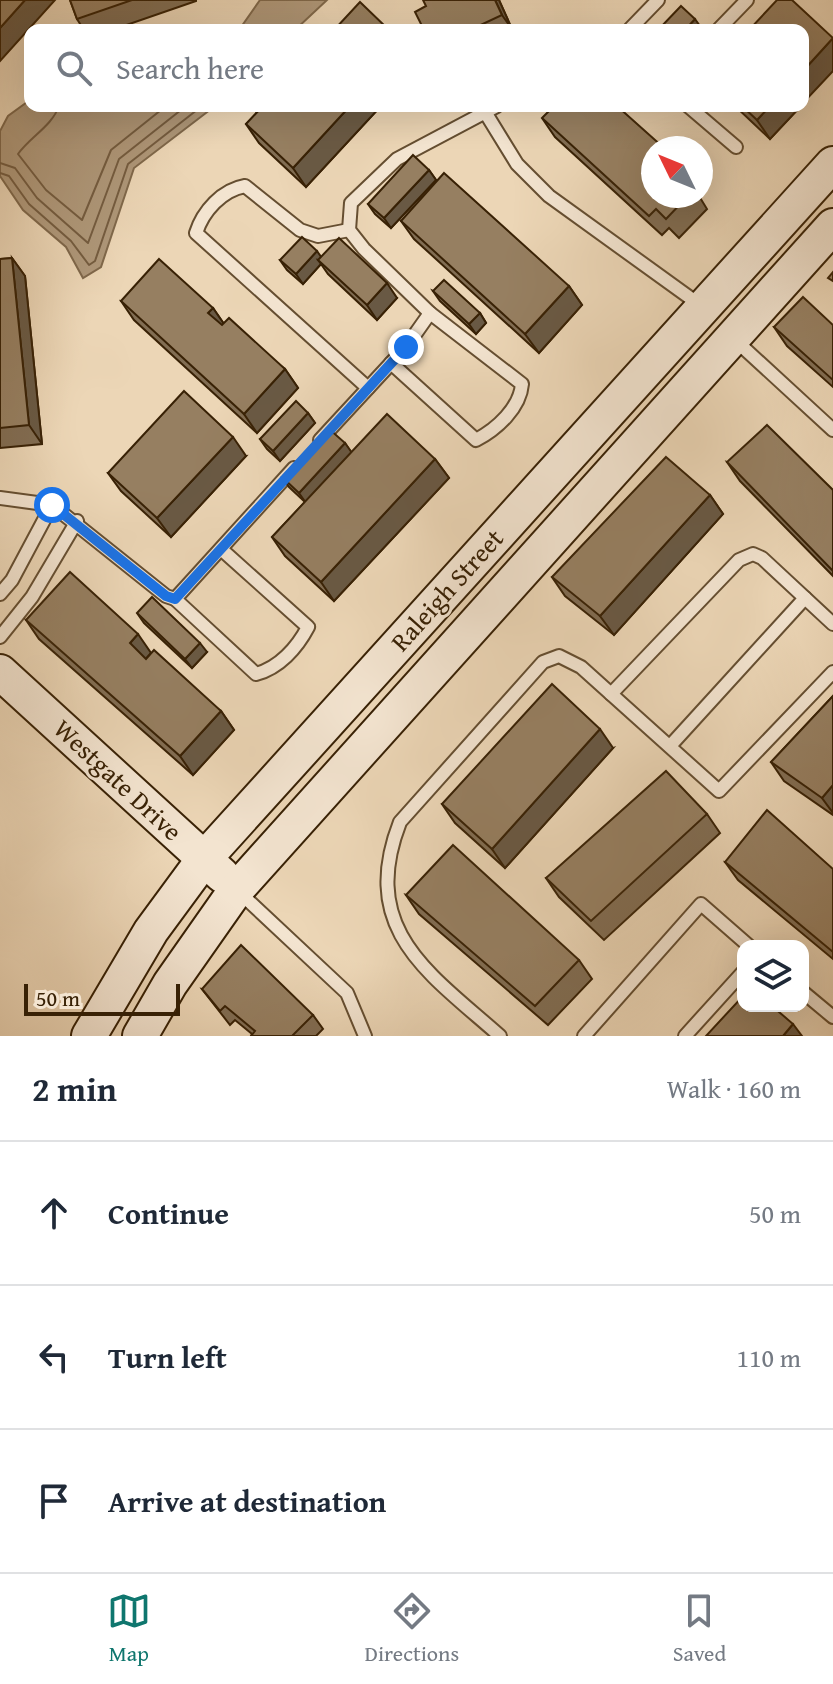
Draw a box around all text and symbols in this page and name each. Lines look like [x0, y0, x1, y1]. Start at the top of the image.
search box [24, 24, 809, 112]
icon: search [52, 46, 96, 90]
text: Search here [116, 46, 264, 90]
north arrow [641, 136, 713, 208]
route end [388, 329, 424, 365]
route start [34, 487, 70, 523]
street label: Raleigh Street [381, 520, 512, 660]
street label: Westgate Drive [45, 710, 191, 850]
map controls [737, 940, 809, 1012]
button: layers [737, 940, 809, 1012]
scale bar [24, 980, 180, 1016]
text: 50 m [36, 982, 80, 1014]
text: 2 min [32, 1064, 117, 1113]
text: Walk · 160 m [667, 1069, 801, 1108]
icon: ahead [32, 1191, 76, 1235]
text: Continue [108, 1191, 229, 1235]
text: 50 m [749, 1194, 801, 1233]
icon: left [32, 1335, 76, 1379]
text: Turn left [108, 1335, 227, 1379]
text: 110 m [736, 1338, 801, 1377]
icon: arrive [32, 1479, 76, 1523]
text: Arrive at destination [108, 1479, 386, 1523]
tab: Map [107, 1589, 151, 1669]
tab: Directions [365, 1589, 459, 1669]
tab: Saved [673, 1589, 726, 1669]

